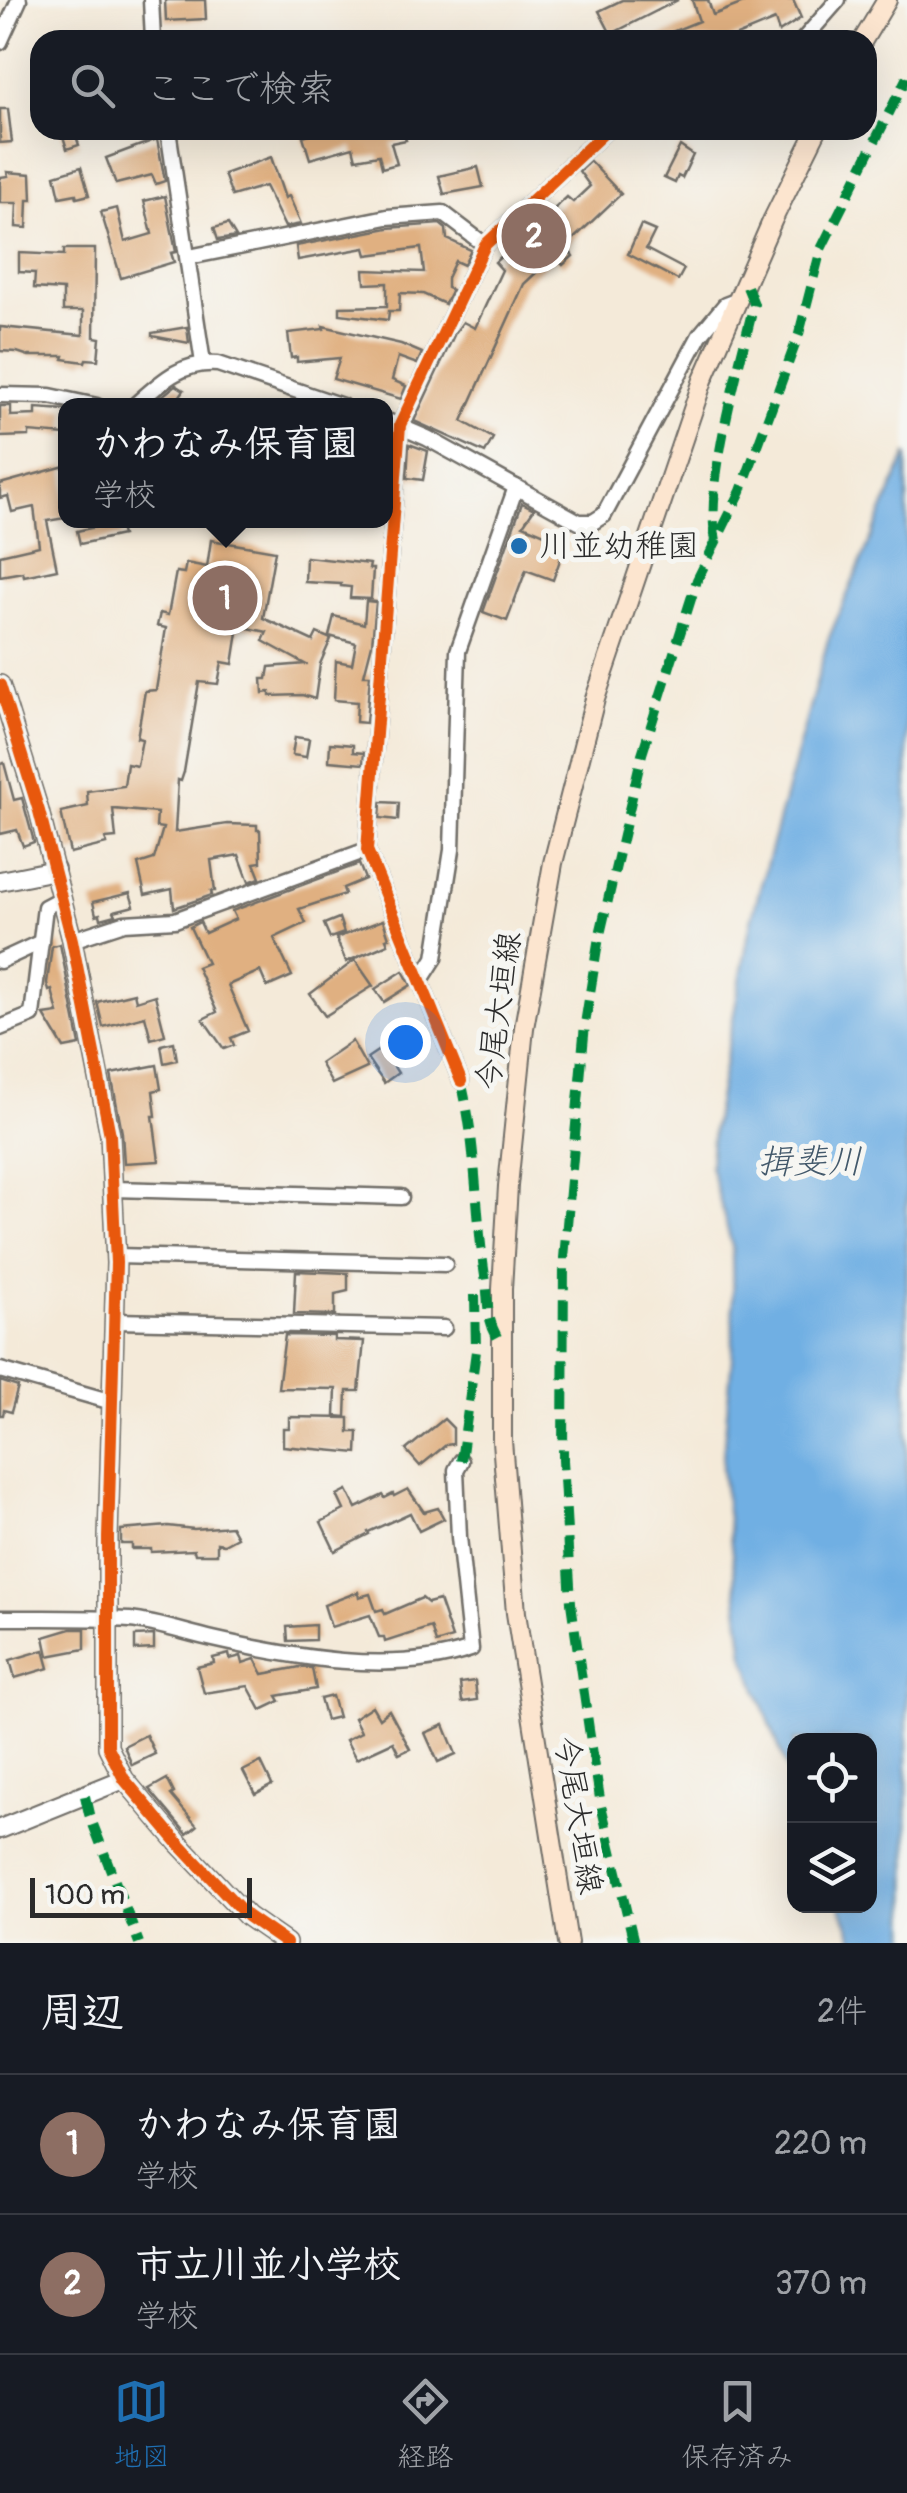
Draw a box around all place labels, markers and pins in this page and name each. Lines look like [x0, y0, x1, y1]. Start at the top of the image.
pin: 2 [502, 198, 566, 274]
place label: 川並幼稚園 [539, 526, 699, 566]
marker: 川並幼稚園 [508, 535, 530, 557]
pin: 1 [192, 560, 258, 636]

